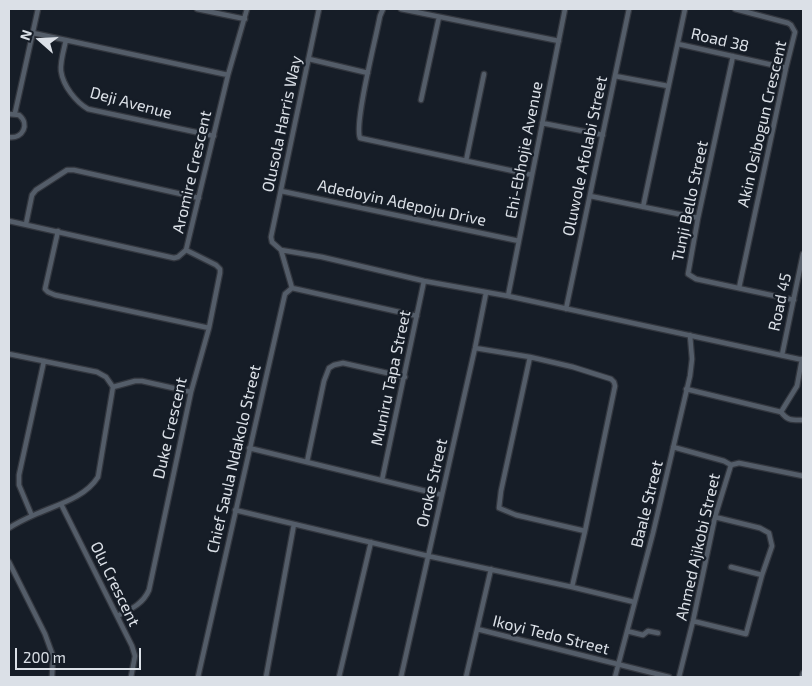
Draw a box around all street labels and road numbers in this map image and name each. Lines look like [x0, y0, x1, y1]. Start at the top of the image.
street label: Road 38 [689, 24, 751, 56]
street label: Akin Osibogun Crescent [733, 39, 791, 209]
street label: Olusola Harris Way [258, 54, 306, 194]
street label: Oluwole Afolabi Street [559, 74, 611, 238]
street label: Ehi-Ebhojie Avenue [501, 80, 547, 220]
street label: Deji Avenue [88, 83, 174, 123]
street label: Aromire Crescent [169, 109, 215, 235]
street label: Tunji Bello Street [668, 139, 712, 263]
street label: Adedoyin Adepoju Drive [316, 176, 488, 230]
street label: Road 45 [764, 271, 796, 333]
street label: Muniru Tapa Street [367, 308, 415, 448]
street label: Chief Saula Ndakolo Street [203, 363, 265, 555]
street label: Duke Crescent [149, 375, 191, 481]
street label: Oroke Street [412, 437, 452, 529]
street label: Baale Street [627, 459, 667, 549]
street label: Ahmed Ajikobi Street [672, 471, 724, 623]
street label: Olu Crescent [86, 539, 144, 629]
street label: Ikoyi Tedo Street [491, 611, 611, 659]

